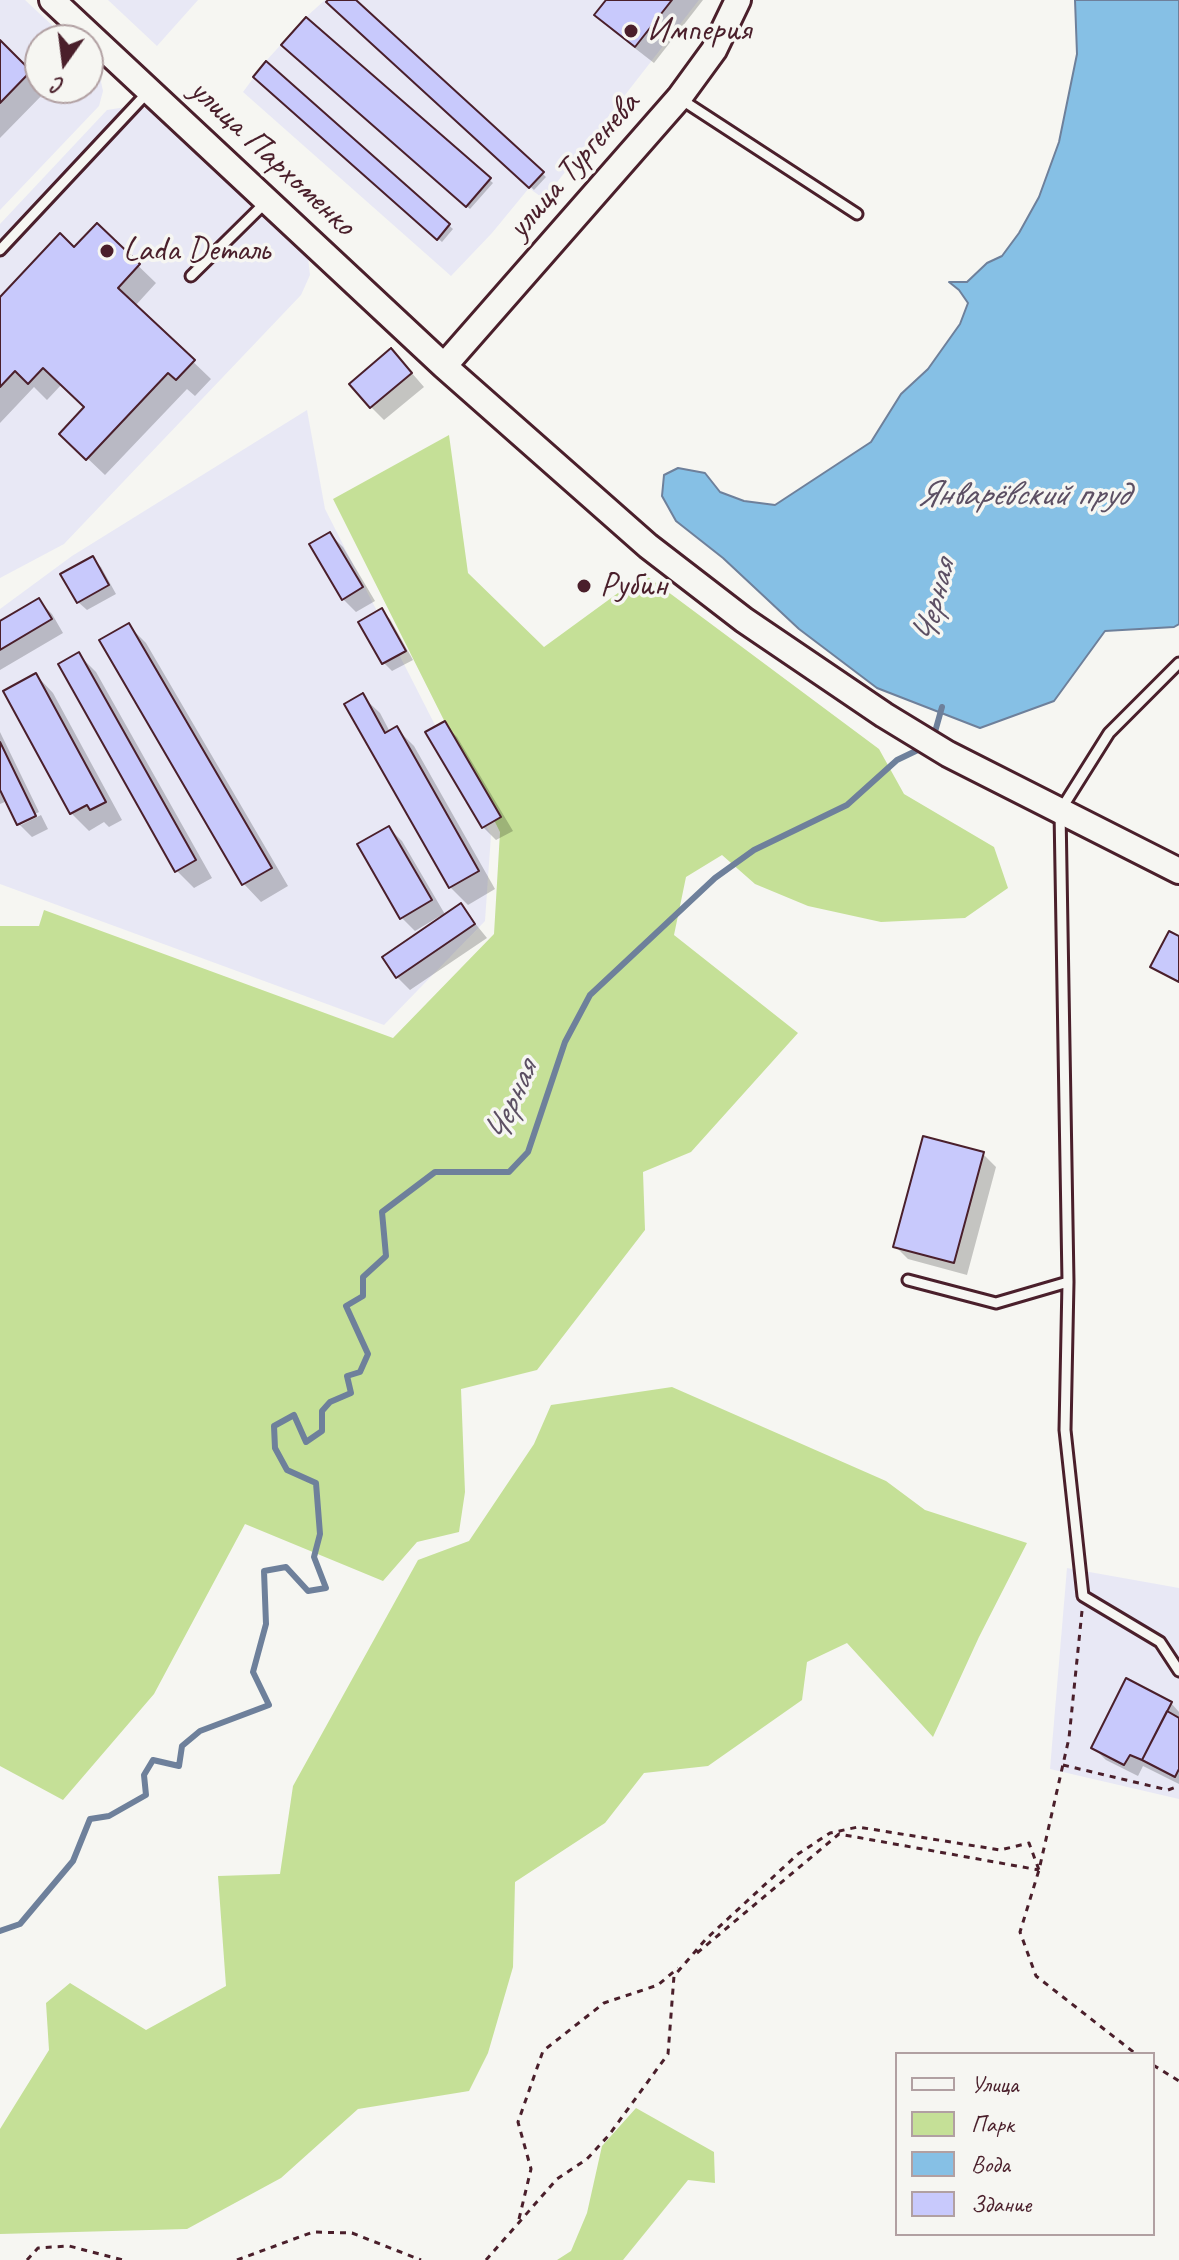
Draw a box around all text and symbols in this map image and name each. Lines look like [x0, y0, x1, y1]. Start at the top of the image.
place label: Империя [647, 11, 751, 51]
marker: Империя [622, 22, 640, 40]
north arrow [24, 24, 104, 104]
text: С [50, 70, 67, 100]
street label: улица Пархоменко [180, 71, 364, 245]
street label: улица Тургенева [499, 84, 649, 248]
place label: Lada Dеталь [123, 231, 270, 271]
marker: Lada Dеталь [98, 242, 116, 260]
water label: Январёвский пруд [916, 474, 1128, 518]
water label: Черная [904, 556, 966, 650]
place label: Рубин [600, 566, 667, 606]
marker: Рубин [575, 577, 593, 595]
water label: Черная [475, 1055, 549, 1151]
legend [895, 2052, 1155, 2236]
text: Улица [971, 2069, 1019, 2099]
text: Парк [971, 2109, 1014, 2139]
text: Вода [971, 2149, 1010, 2179]
text: Здание [971, 2189, 1031, 2219]

